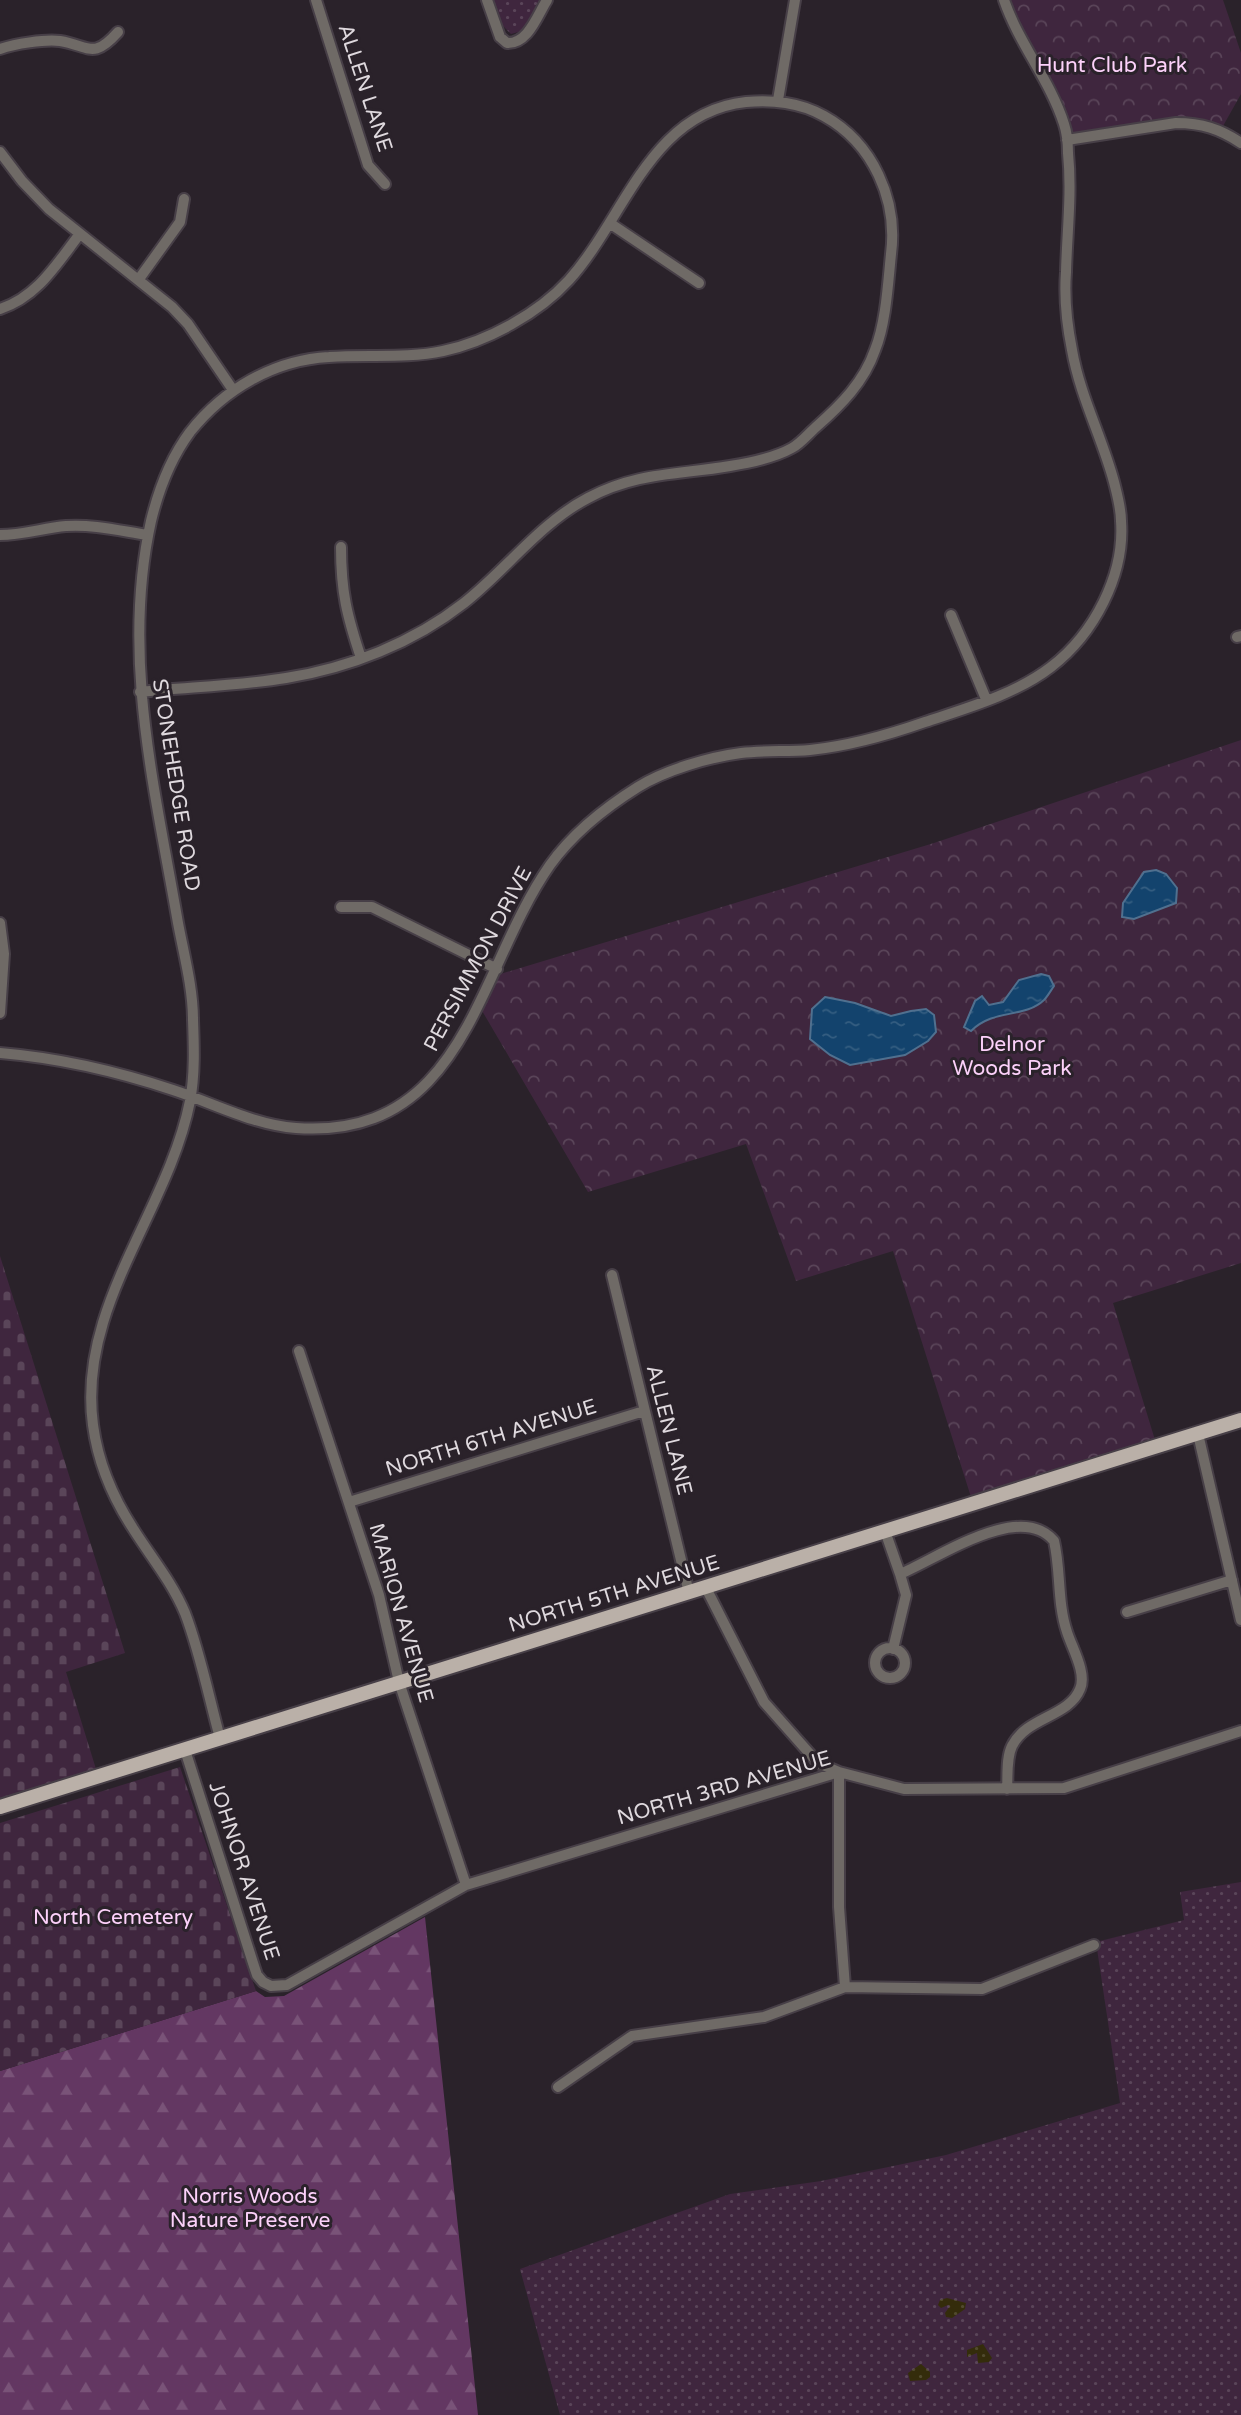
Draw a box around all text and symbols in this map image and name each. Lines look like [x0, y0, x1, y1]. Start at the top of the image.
street label: ALLEN LANE [333, 21, 397, 155]
park label: Hunt Club Park [1037, 53, 1187, 78]
street label: STONEHEDGE ROAD [147, 677, 205, 893]
street label: PERSIMMON DRIVE [419, 862, 537, 1056]
park label: Delnor Woods Park [952, 1032, 1072, 1081]
street label: ALLEN LANE [641, 1362, 697, 1498]
street label: NORTH 6TH AVENUE [383, 1394, 599, 1482]
street label: MARION AVENUE [363, 1521, 439, 1705]
street label: NORTH 5TH AVENUE [506, 1550, 722, 1638]
street label: NORTH 3RD AVENUE [614, 1745, 834, 1831]
street label: JOHNOR AVENUE [203, 1779, 285, 1963]
park label: North Cemetery [33, 1905, 193, 1930]
park label: Norris Woods Nature Preserve [170, 2184, 330, 2233]

